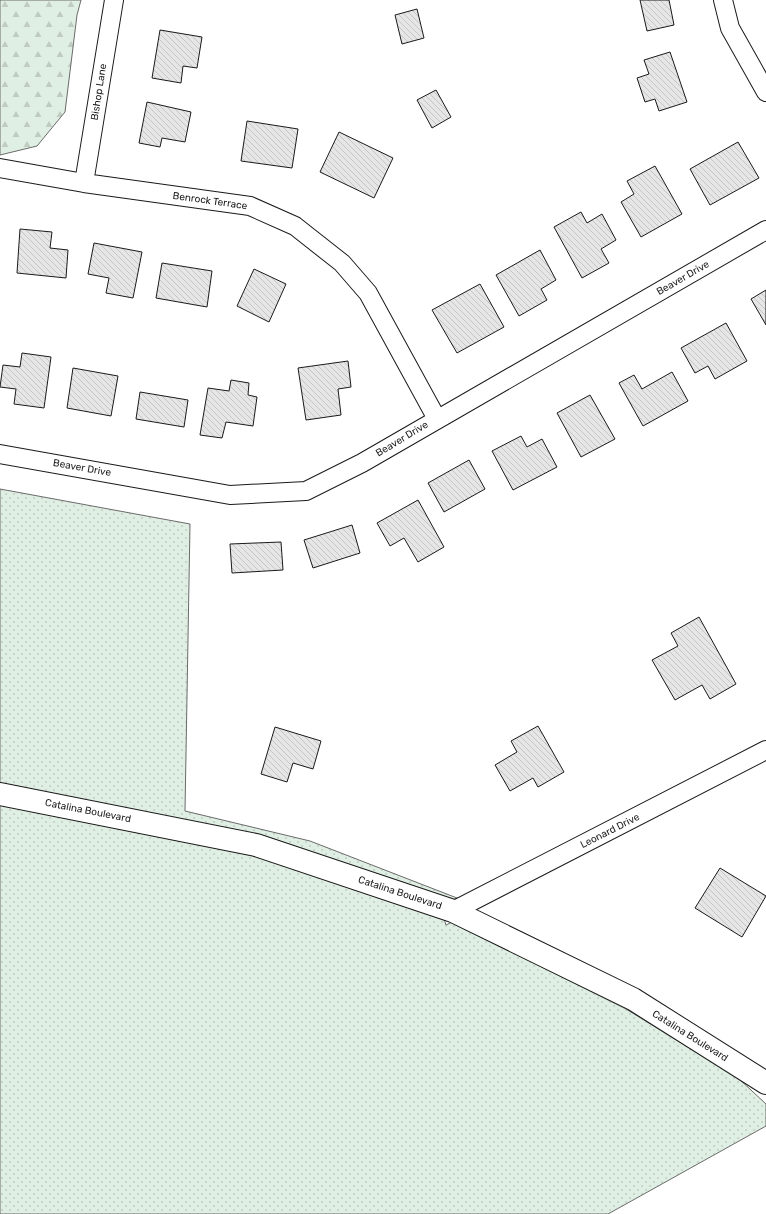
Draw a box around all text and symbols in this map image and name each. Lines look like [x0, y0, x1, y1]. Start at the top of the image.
street label: Bishop Lane [89, 62, 109, 121]
street label: Benrock Terrace [172, 190, 248, 212]
street label: Beaver Drive [655, 258, 712, 298]
street label: Beaver Drive [374, 419, 431, 459]
street label: Beaver Drive [52, 457, 112, 479]
street label: Catalina Boulevard [44, 797, 132, 825]
street label: Leonard Drive [578, 811, 642, 851]
street label: Catalina Boulevard [357, 874, 443, 912]
street label: Catalina Boulevard [650, 1008, 730, 1064]

